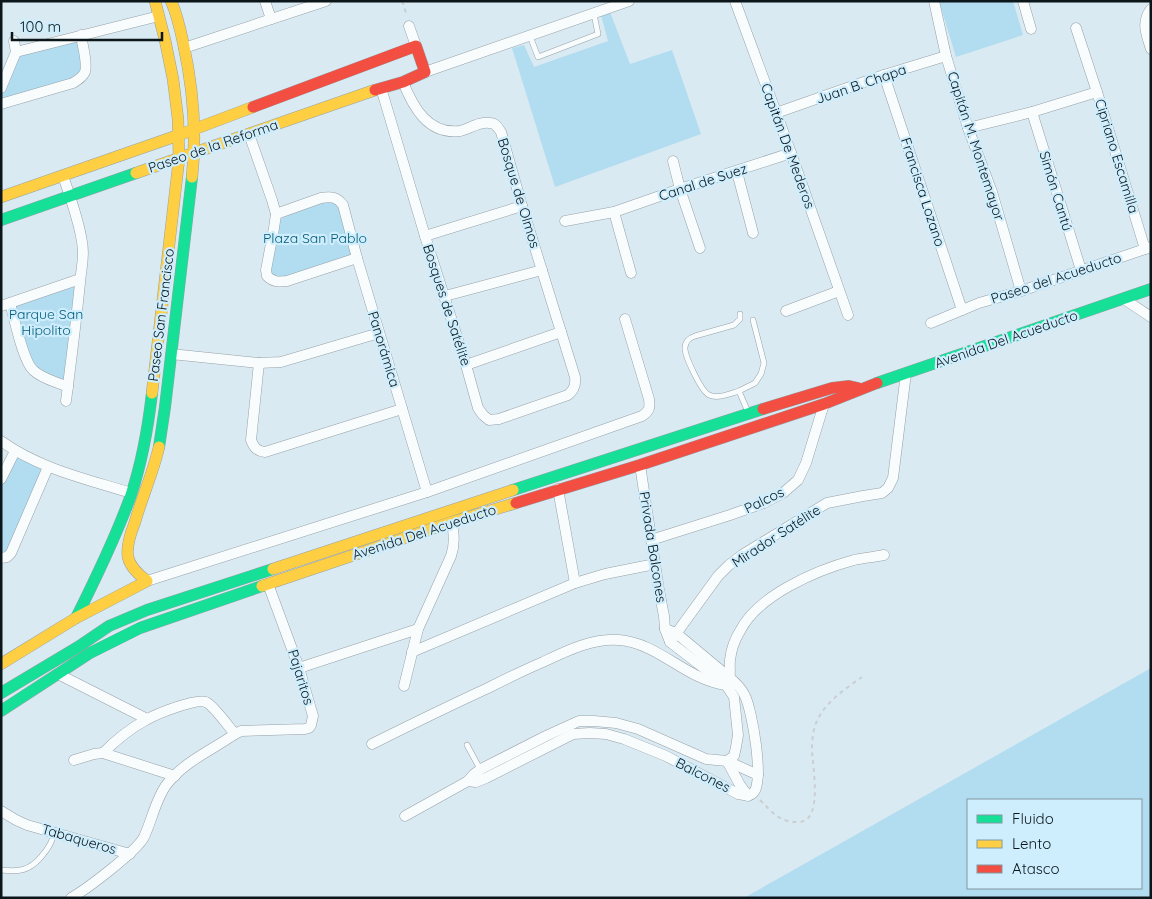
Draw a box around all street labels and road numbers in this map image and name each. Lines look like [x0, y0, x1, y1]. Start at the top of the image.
street label: Juan B. Chapa [813, 60, 909, 108]
street label: Capitán M. Montemayor [943, 69, 1009, 223]
street label: Capitán De Mederos [757, 81, 819, 211]
street label: Cipriano Escamilla [1091, 97, 1143, 215]
street label: Paseo de la Reforma [146, 115, 280, 177]
street label: Francisca Lozano [897, 135, 949, 249]
street label: Bosque de Olmos [494, 136, 544, 250]
street label: Simón Cantú [1035, 149, 1077, 233]
street label: Canal de Suez [657, 159, 750, 205]
street label: Bosques de Satélite [419, 242, 475, 368]
street label: Paseo San Francisco [144, 247, 178, 383]
street label: Paseo del Acueducto [988, 248, 1124, 308]
street label: Avenida Del Acueducto [932, 306, 1080, 372]
street label: Panorámica [364, 309, 404, 389]
street label: Palcos [741, 483, 787, 517]
street label: Privada Balcones [635, 490, 671, 604]
street label: Avenida Del Acueducto [350, 500, 498, 564]
street label: Mirador Satélite [728, 501, 824, 571]
street label: Pajaritos [284, 647, 318, 707]
street label: Balcones [673, 754, 733, 796]
street label: Tabaqueros [40, 820, 118, 858]

